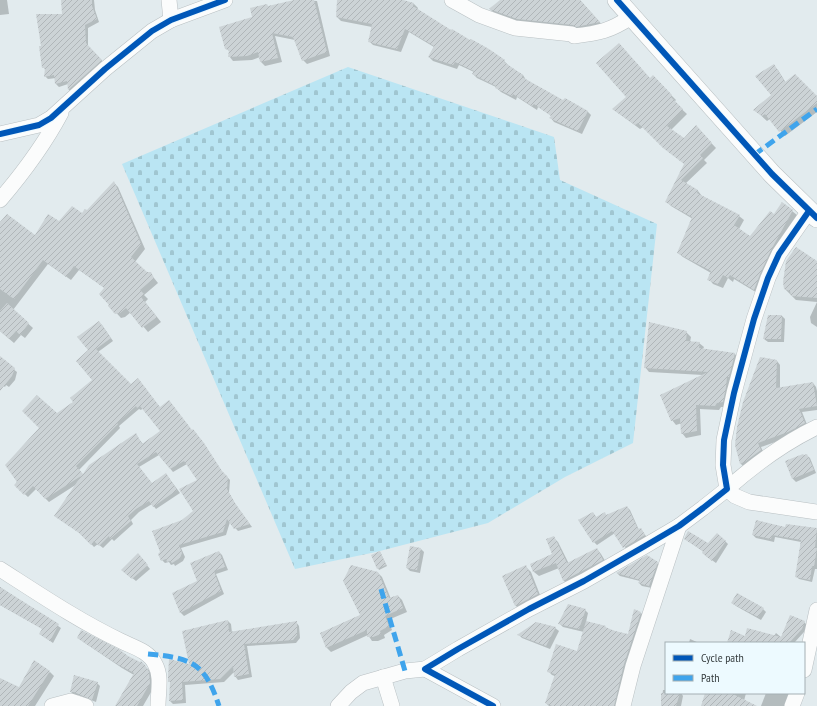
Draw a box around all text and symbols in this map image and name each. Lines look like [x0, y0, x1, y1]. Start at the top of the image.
legend [665, 642, 805, 694]
text: Cycle path [701, 650, 744, 665]
text: Path [701, 670, 719, 685]

